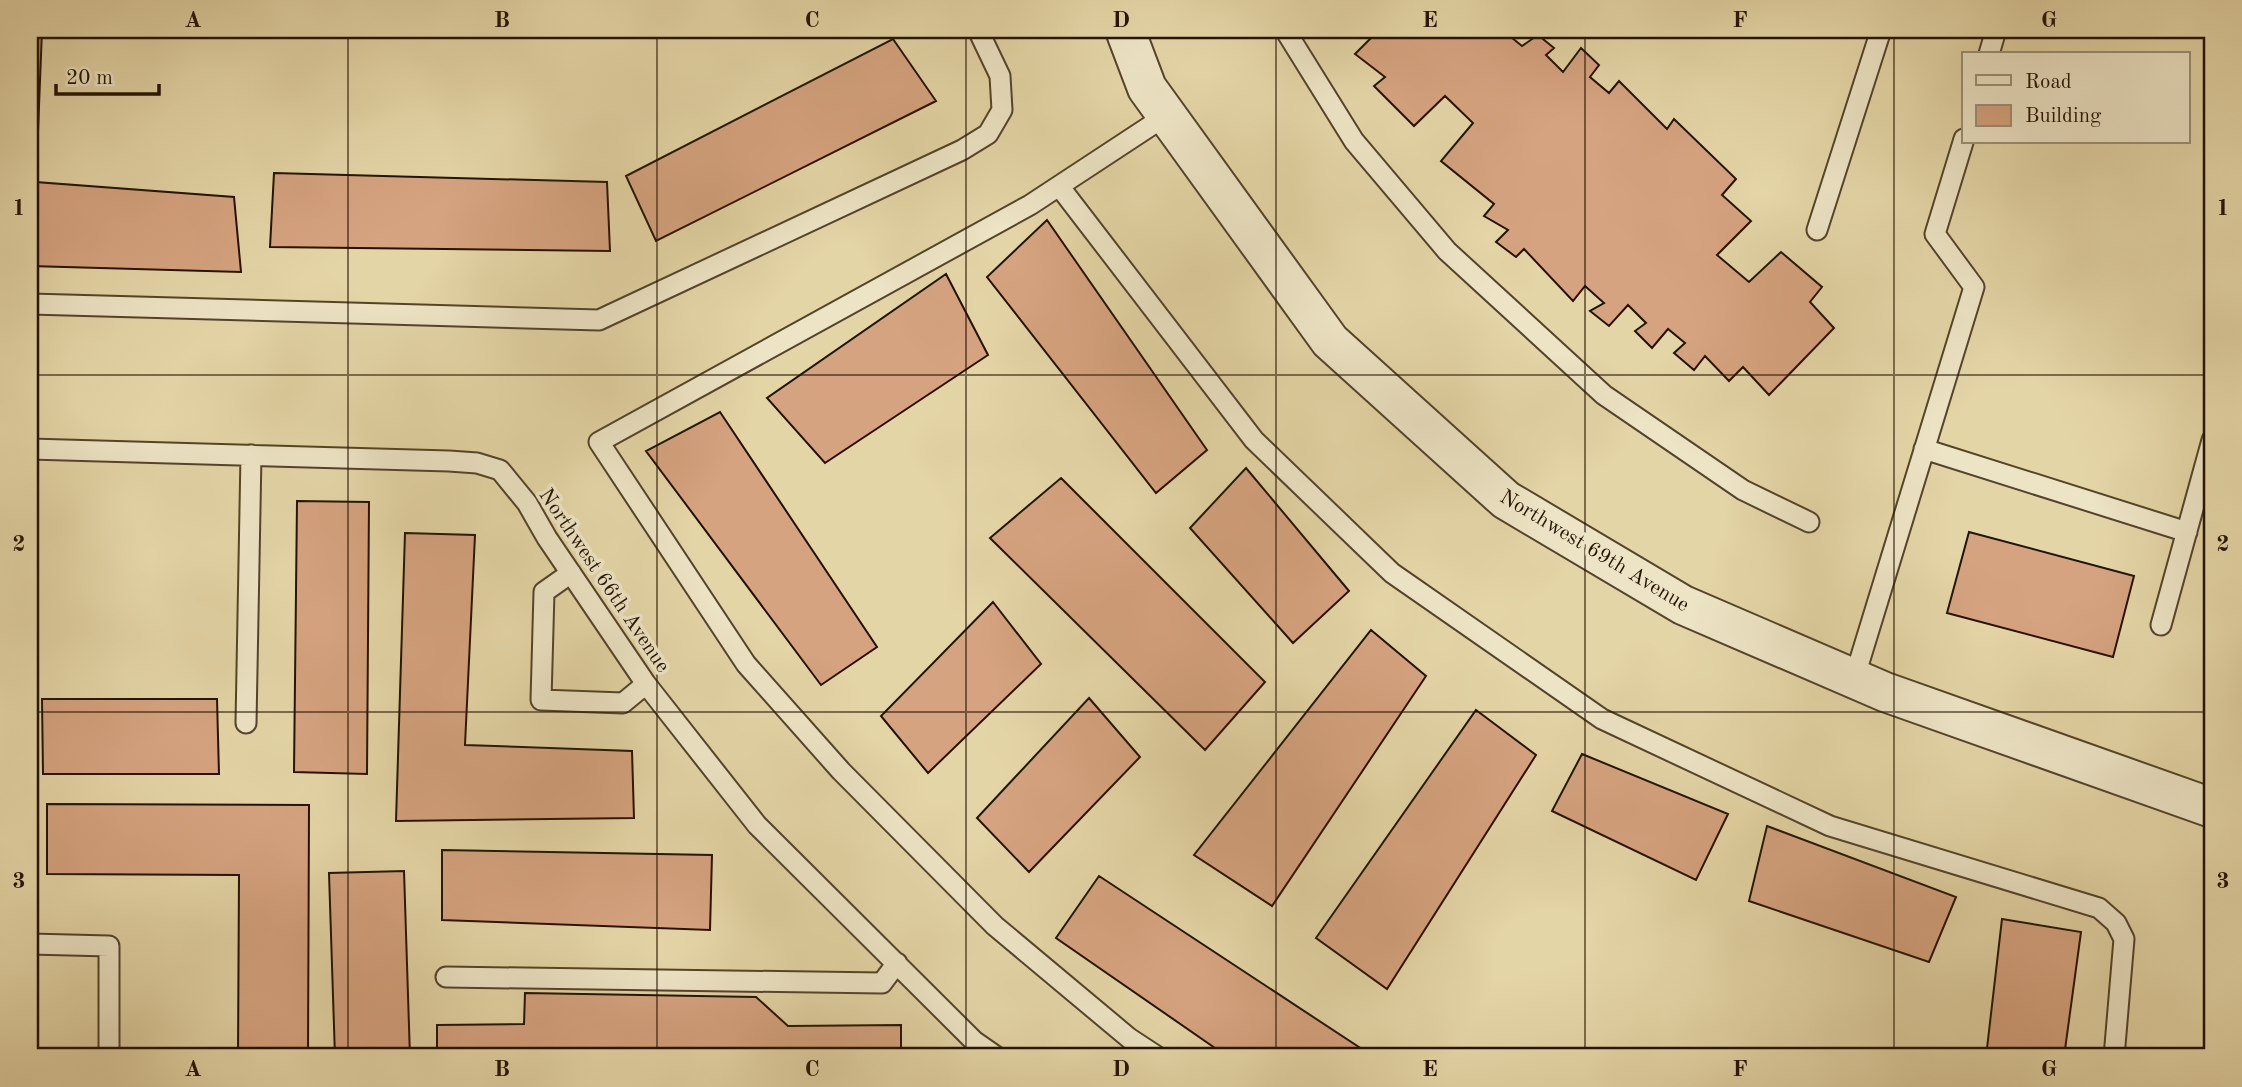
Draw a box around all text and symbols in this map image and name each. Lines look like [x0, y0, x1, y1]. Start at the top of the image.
text: A [184, 9, 202, 32]
text: B [494, 9, 510, 32]
text: C [804, 9, 820, 32]
text: D [1112, 9, 1130, 32]
text: E [1422, 9, 1438, 32]
text: F [1732, 9, 1748, 32]
text: G [2041, 9, 2057, 32]
scale bar [56, 52, 159, 96]
legend [1962, 52, 2190, 144]
text: 20 m [66, 68, 113, 89]
text: Road [2025, 72, 2072, 93]
text: Building [2025, 106, 2102, 127]
text: 1 [12, 197, 26, 220]
text: 1 [2216, 197, 2230, 220]
street label: Northwest 66th Avenue [534, 485, 673, 677]
street label: Northwest 69th Avenue [1496, 486, 1693, 616]
text: 2 [12, 533, 26, 556]
text: 2 [2216, 533, 2230, 556]
text: 3 [12, 870, 26, 893]
text: 3 [2216, 870, 2230, 893]
text: A [184, 1058, 202, 1081]
text: B [494, 1058, 510, 1081]
text: C [804, 1058, 820, 1081]
text: D [1112, 1058, 1130, 1081]
text: E [1422, 1058, 1438, 1081]
text: F [1732, 1058, 1748, 1081]
text: G [2041, 1058, 2057, 1081]

